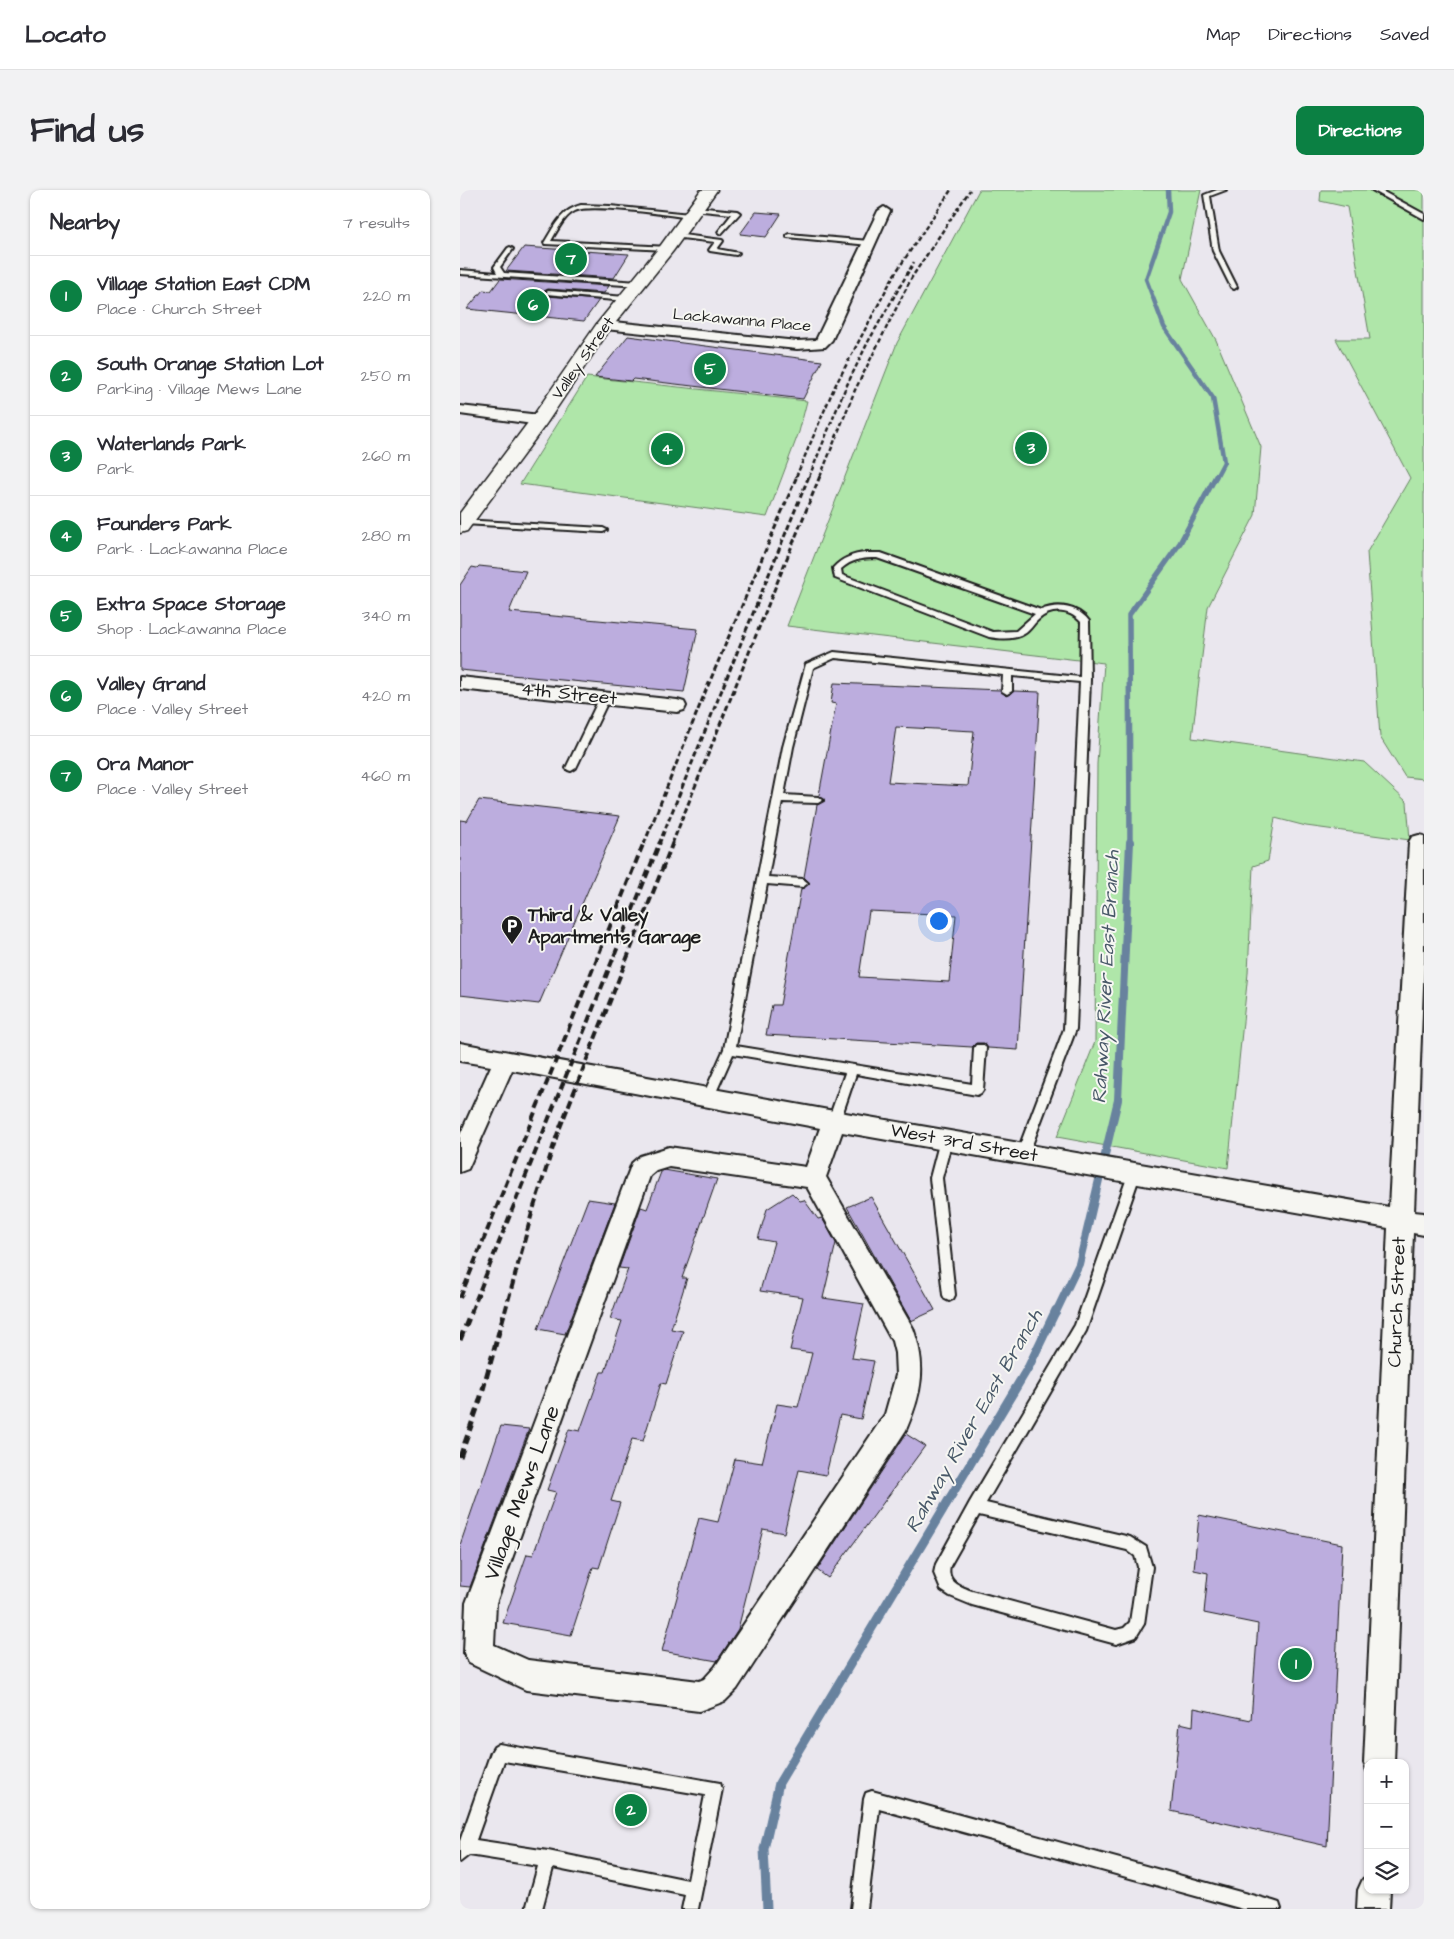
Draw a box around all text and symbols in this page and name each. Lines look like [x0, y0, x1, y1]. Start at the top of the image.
text: Locato [25, 18, 106, 52]
text: Map [1206, 22, 1240, 47]
text: Directions [1268, 22, 1352, 47]
text: Saved [1380, 22, 1429, 47]
text: Find us [30, 106, 144, 155]
button: Directions [1296, 106, 1424, 155]
text: Nearby [50, 208, 120, 237]
text: 7 results [343, 212, 410, 234]
pin: 7 [555, 240, 587, 278]
text: Village Station East CDM [97, 271, 310, 298]
text: 1 [65, 285, 67, 307]
text: 220 m [363, 285, 410, 307]
pin: 6 [517, 286, 549, 324]
text: Place · Church Street [97, 298, 262, 320]
street label: Lackawanna Place [672, 303, 812, 337]
street label: Valley Street [546, 312, 621, 404]
pin: 5 [694, 350, 726, 388]
text: South Orange Station Lot [97, 351, 324, 378]
text: 2 [61, 365, 71, 387]
text: 250 m [361, 365, 410, 387]
text: Parking · Village Mews Lane [97, 378, 302, 400]
pin: 3 [1015, 429, 1047, 467]
pin: 4 [651, 430, 683, 468]
text: Waterlands Park [97, 431, 246, 458]
text: 3 [62, 445, 70, 467]
text: 260 m [362, 445, 410, 467]
text: Park [97, 458, 134, 480]
text: Founders Park [97, 511, 232, 538]
text: 4 [61, 525, 71, 547]
text: 280 m [362, 525, 410, 547]
text: Park · Lackawanna Place [97, 538, 288, 560]
text: Extra Space Storage [97, 591, 286, 618]
text: 5 [60, 605, 72, 627]
text: 340 m [362, 605, 410, 627]
text: Shop · Lackawanna Place [97, 618, 287, 640]
text: Valley Grand [97, 671, 205, 698]
street label: 4th Street [520, 676, 619, 712]
text: 6 [61, 685, 71, 707]
text: 420 m [361, 685, 410, 707]
text: Place · Valley Street [97, 698, 248, 720]
text: Ora Manor [97, 751, 194, 778]
text: 7 [61, 765, 71, 787]
text: 460 m [360, 765, 410, 787]
text: Place · Valley Street [97, 778, 248, 800]
water label: Rahway River East Branch [1085, 849, 1128, 1104]
place label: Third & Valley Apartments Garage [527, 902, 702, 952]
your location [926, 908, 952, 934]
parking icon: Third & Valley Apartments Garage [500, 914, 524, 945]
street label: West 3rd Street [888, 1117, 1040, 1169]
street label: Church Street [1381, 1236, 1413, 1368]
water label: Rahway River East Branch [899, 1303, 1051, 1538]
street label: Village Mews Lane [476, 1401, 569, 1585]
pin: 1 [1280, 1645, 1312, 1683]
map controls [1364, 1759, 1409, 1894]
button: + [1364, 1759, 1409, 1804]
pin: 2 [615, 1791, 647, 1829]
button: − [1364, 1804, 1409, 1849]
button: layers [1364, 1849, 1409, 1894]

